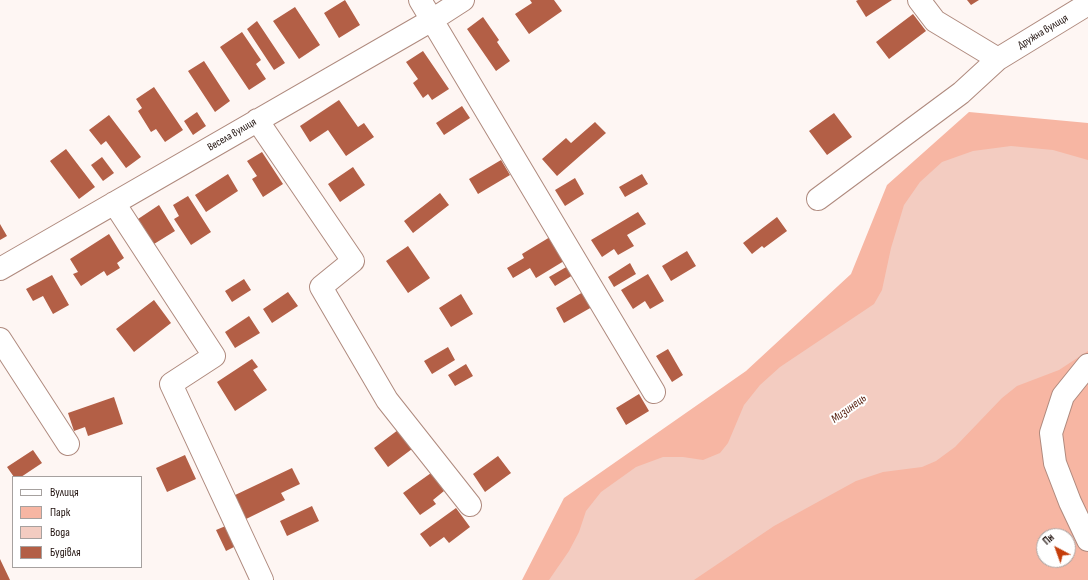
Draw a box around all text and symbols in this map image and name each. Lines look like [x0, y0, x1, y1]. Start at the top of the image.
street label: Дружна вулиця [1015, 12, 1071, 52]
street label: Весела вулиця [205, 116, 259, 154]
water label: Мизинець [828, 391, 870, 427]
legend [12, 476, 142, 568]
text: Вулиця [50, 485, 79, 500]
text: Парк [50, 505, 70, 520]
text: Вода [50, 525, 70, 540]
north arrow [1036, 528, 1076, 568]
text: Пн [1040, 531, 1057, 548]
text: Будівля [50, 545, 81, 560]

